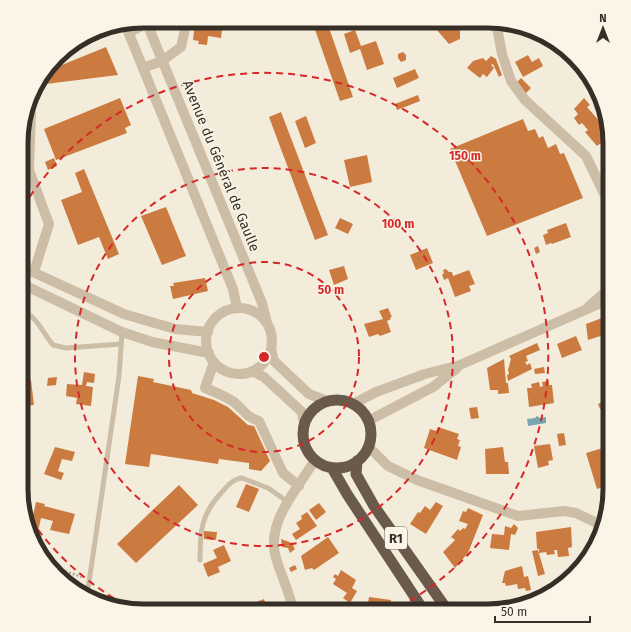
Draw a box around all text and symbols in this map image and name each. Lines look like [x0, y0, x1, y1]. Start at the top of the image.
north arrow [583, 8, 623, 48]
text: N [599, 12, 607, 25]
street label: Avenue du Général de Gaulle [179, 78, 263, 254]
text: 150 m [449, 149, 481, 163]
text: 100 m [382, 217, 414, 231]
text: 50 m [318, 283, 344, 297]
centre of rings [257, 350, 271, 364]
road number: R1 [385, 527, 407, 549]
scale bar [495, 598, 590, 624]
text: 50 m [501, 605, 527, 619]

